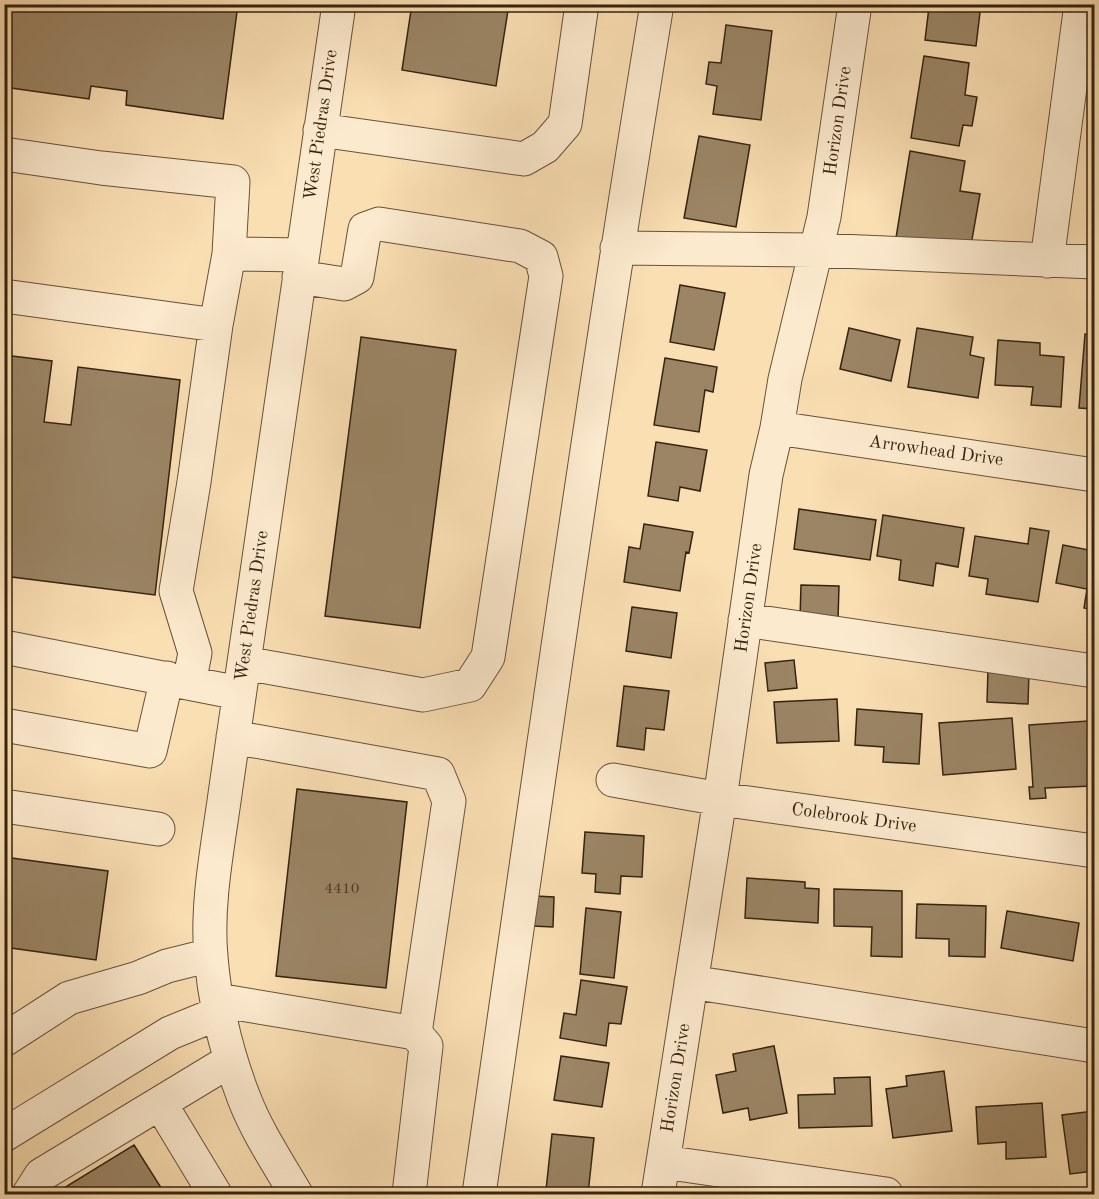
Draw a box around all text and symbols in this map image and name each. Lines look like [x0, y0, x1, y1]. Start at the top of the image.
street label: West Piedras Drive [302, 48, 340, 202]
street label: Horizon Drive [821, 65, 855, 177]
street label: Arrowhead Drive [868, 433, 1004, 469]
street label: West Piedras Drive [233, 529, 271, 683]
street label: Horizon Drive [732, 542, 766, 654]
street label: Colebrook Drive [790, 800, 918, 836]
house number: 4410 [325, 882, 359, 897]
street label: Horizon Drive [658, 1022, 694, 1134]

